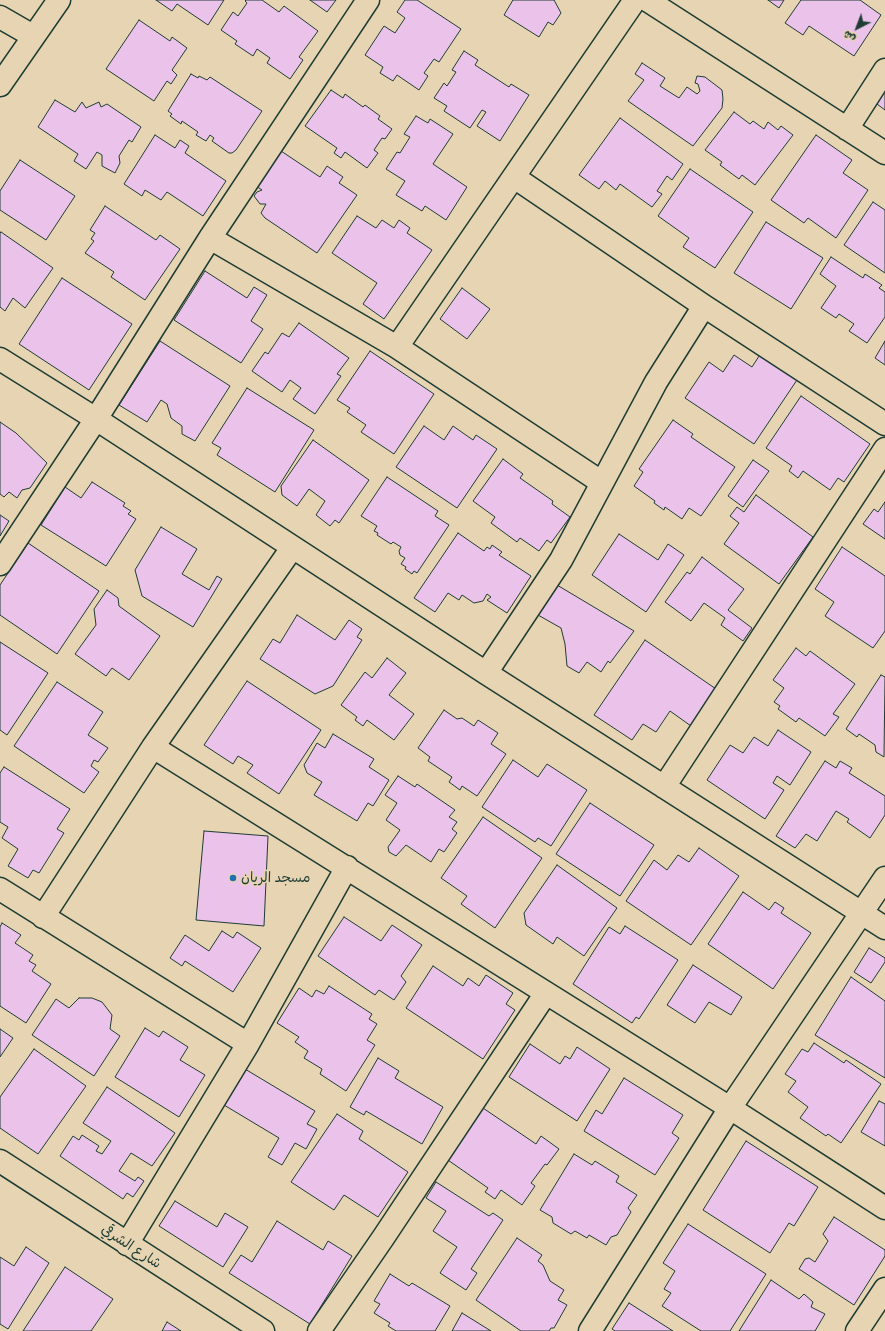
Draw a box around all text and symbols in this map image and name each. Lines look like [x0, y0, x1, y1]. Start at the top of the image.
north arrow [837, 8, 877, 48]
text: ش [840, 28, 858, 46]
place label: مسجد الريان [241, 870, 310, 886]
marker: مسجد الريان [228, 873, 238, 883]
street label: شارع الشرقي [98, 1221, 164, 1273]

